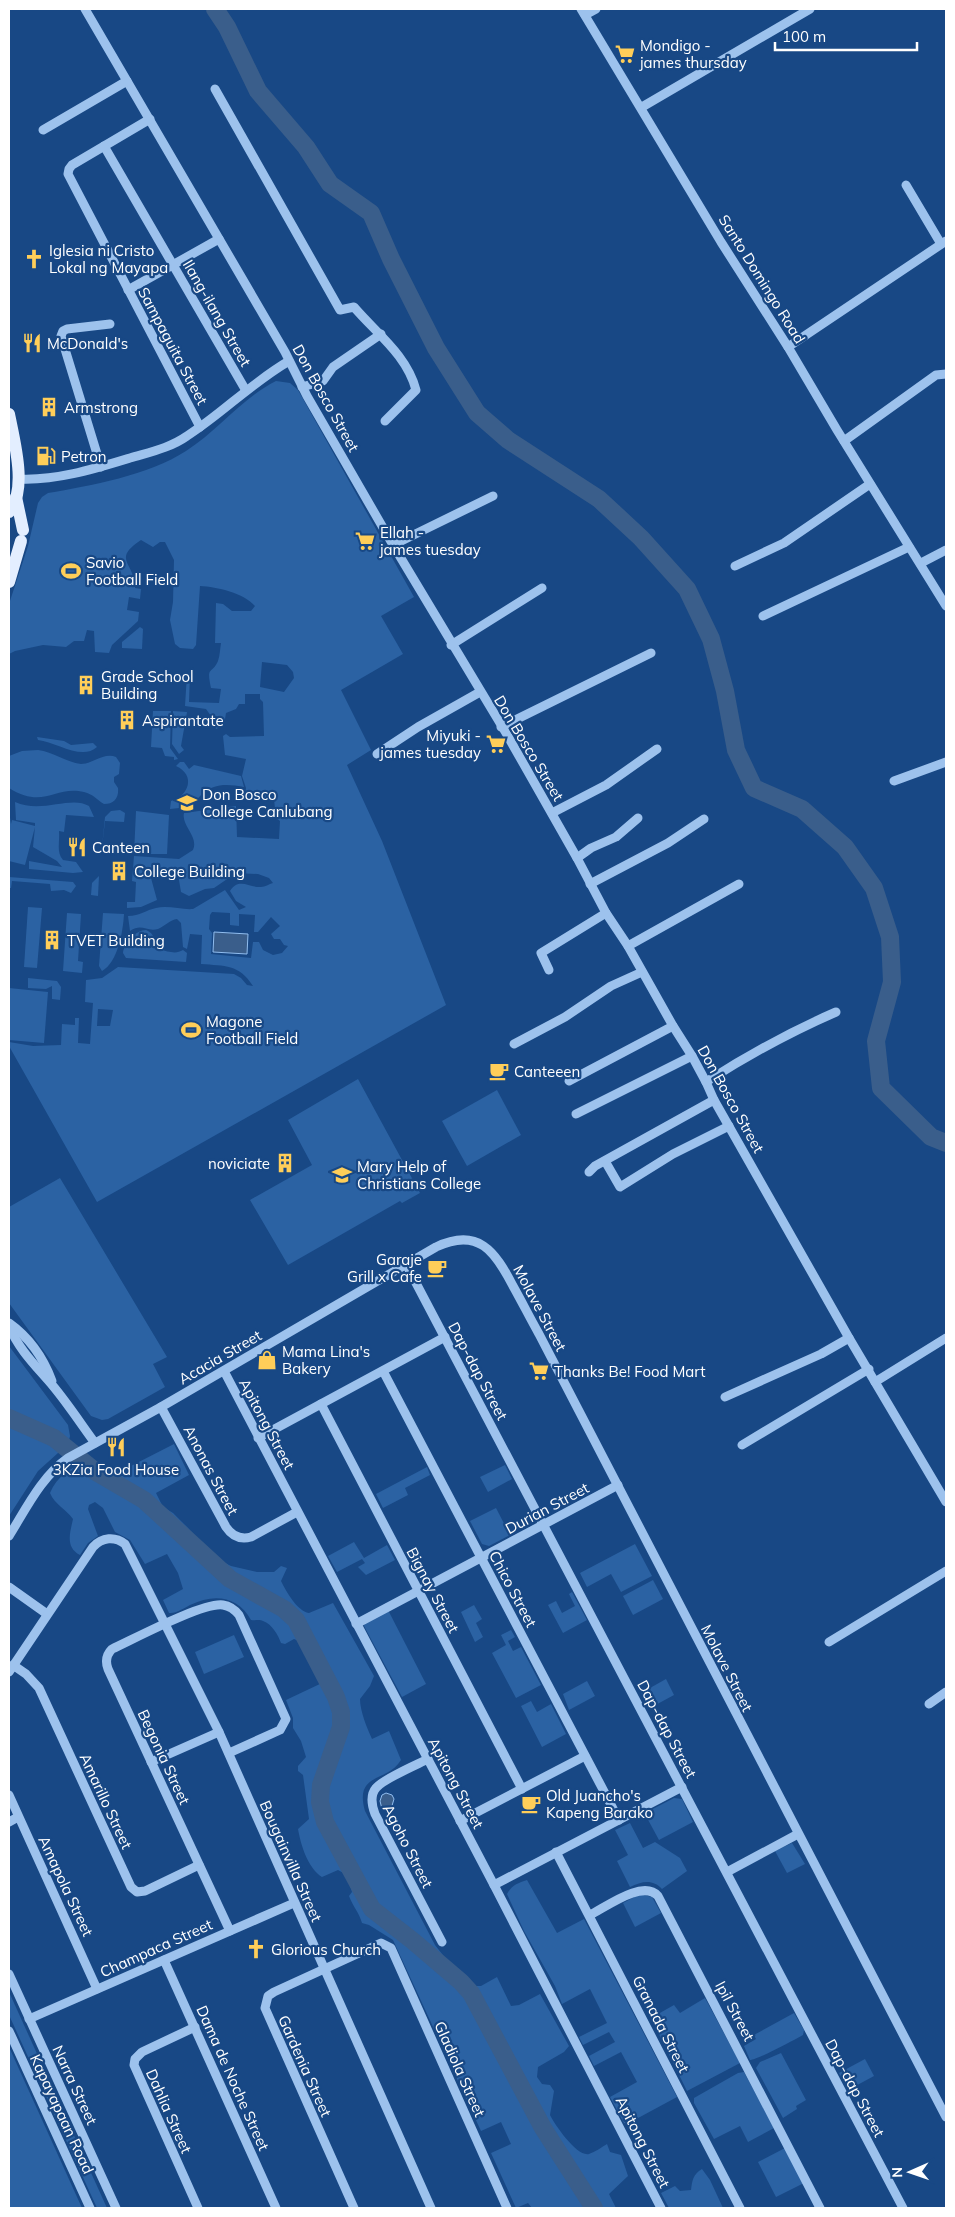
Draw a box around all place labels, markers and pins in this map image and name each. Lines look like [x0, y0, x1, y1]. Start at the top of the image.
place label: Mondigo - james thursday [639, 36, 747, 72]
supermarket icon: Mondigo - james thursday [614, 43, 636, 65]
place label: Iglesia ni Cristo Lokal ng Mayapa [49, 241, 168, 277]
church icon: Iglesia ni Cristo Lokal ng Mayapa [23, 248, 45, 270]
restaurant icon: McDonald's [21, 332, 43, 354]
place label: McDonald's [47, 334, 128, 353]
building icon: Armstrong [38, 396, 60, 418]
place label: Armstrong [64, 398, 138, 417]
fuel station icon: Petron [35, 445, 57, 467]
place label: Petron [61, 447, 107, 466]
place label: Ellah - james tuesday [379, 523, 481, 559]
supermarket icon: Ellah - james tuesday [354, 530, 376, 552]
place label: Savio Football Field [86, 553, 178, 589]
sports icon: Savio Football Field [60, 560, 82, 582]
place label: Grade School Building [101, 667, 194, 703]
building icon: Grade School Building [75, 674, 97, 696]
building icon: Aspirantate [116, 709, 138, 731]
place label: Aspirantate [142, 711, 224, 730]
place label: Miyuki - james tuesday [379, 726, 481, 762]
supermarket icon: Miyuki - james tuesday [485, 733, 507, 755]
place label: Don Bosco College Canlubang [202, 785, 333, 821]
school or university icon: Don Bosco College Canlubang [176, 792, 198, 814]
restaurant icon: Canteen [66, 836, 88, 858]
place label: Canteen [92, 838, 150, 857]
building icon: College Building [108, 860, 130, 882]
place label: College Building [134, 862, 245, 881]
building icon: TVET Building [41, 929, 63, 951]
place label: TVET Building [67, 931, 165, 950]
place label: Magone Football Field [206, 1012, 298, 1048]
sports icon: Magone Football Field [180, 1019, 202, 1041]
cafe icon: Canteeen [488, 1060, 510, 1082]
place label: Canteeen [514, 1062, 580, 1081]
building icon: noviciate [274, 1152, 296, 1174]
place label: noviciate [208, 1154, 270, 1173]
place label: Mary Help of Christians College [357, 1157, 481, 1193]
school or university icon: Mary Help of Christians College [331, 1164, 353, 1186]
place label: Garaje Grill x Cafe [347, 1250, 422, 1286]
cafe icon: Garaje Grill x Cafe [426, 1257, 448, 1279]
place label: Mama Lina's Bakery [282, 1342, 370, 1378]
shop icon: Mama Lina's Bakery [256, 1349, 278, 1371]
supermarket icon: Thanks Be! Food Mart [528, 1360, 550, 1382]
place label: Thanks Be! Food Mart [554, 1362, 705, 1381]
restaurant icon: 3KZia Food House [105, 1436, 127, 1458]
place label: 3KZia Food House [53, 1460, 179, 1479]
place label: Old Juancho's Kapeng Barako [546, 1786, 653, 1822]
cafe icon: Old Juancho's Kapeng Barako [520, 1793, 542, 1815]
church icon: Glorious Church [245, 1938, 267, 1960]
place label: Glorious Church [271, 1940, 381, 1959]

